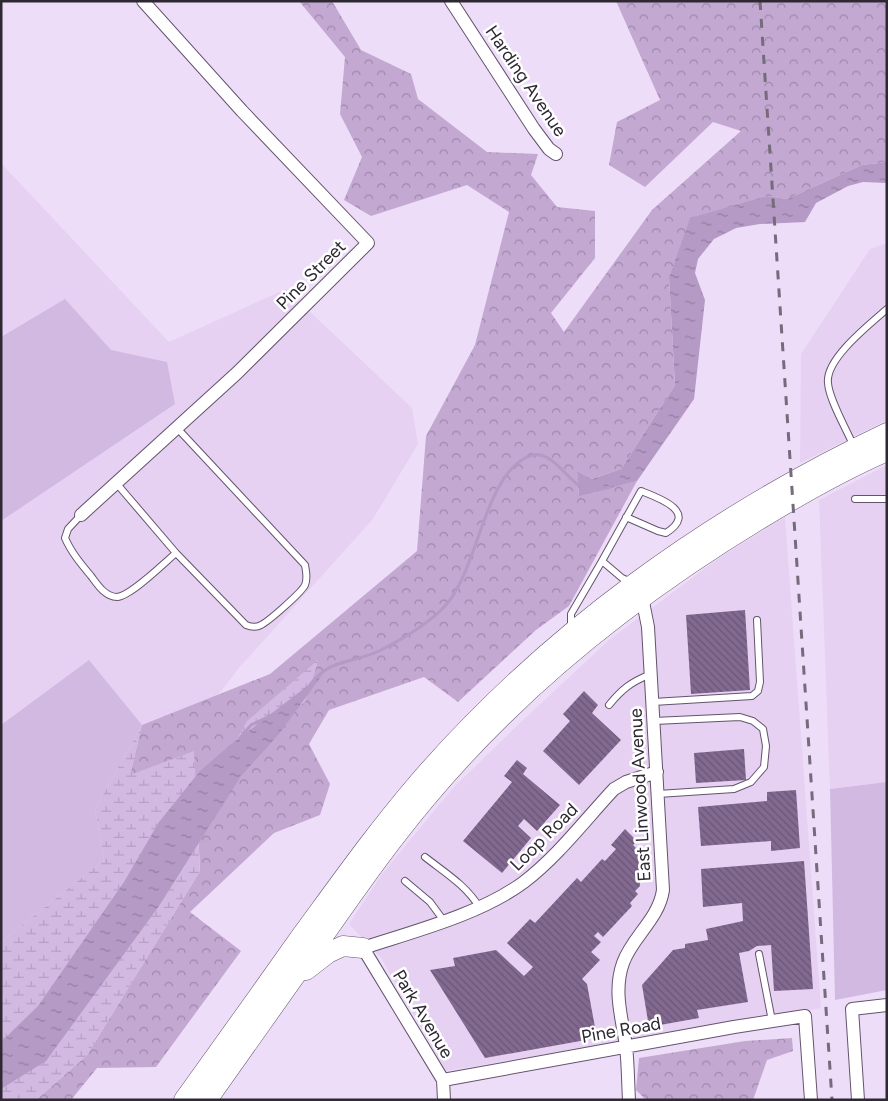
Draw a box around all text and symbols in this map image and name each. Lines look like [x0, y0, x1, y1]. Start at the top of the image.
street label: Harding Avenue [481, 21, 571, 141]
street label: Pine Street [272, 236, 350, 314]
street label: East Linwood Avenue [624, 708, 656, 882]
street label: Loop Road [506, 799, 582, 875]
street label: Park Avenue [388, 966, 458, 1062]
street label: Pine Road [580, 1012, 662, 1048]

